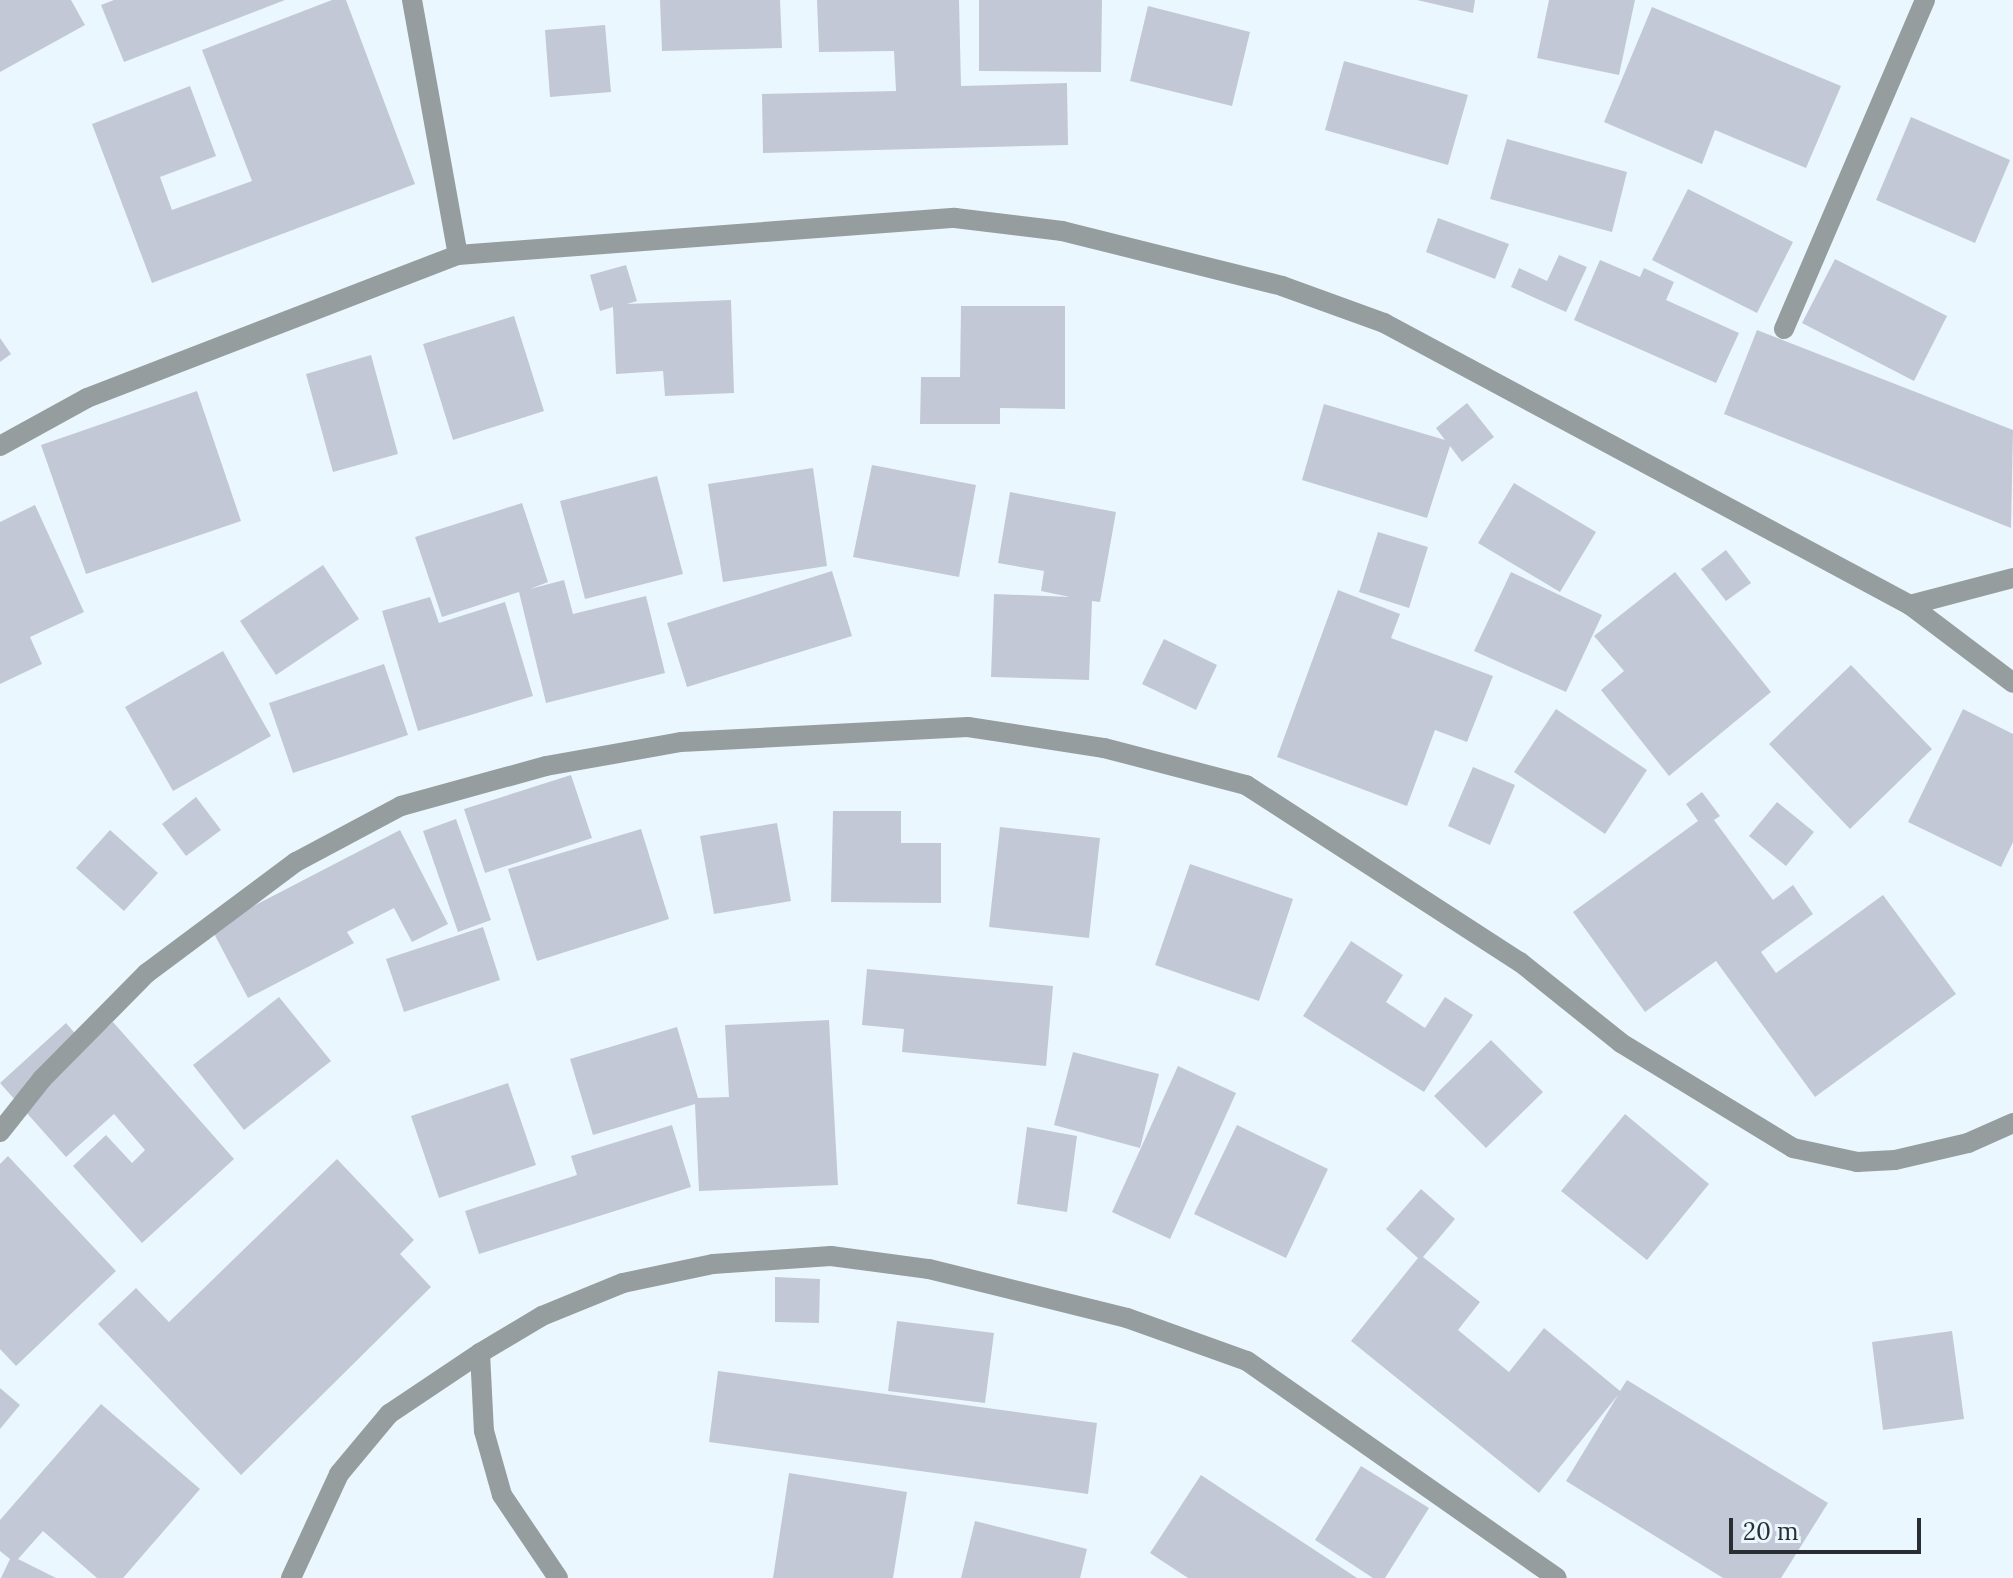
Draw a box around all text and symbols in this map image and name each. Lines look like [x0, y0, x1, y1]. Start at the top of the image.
scale bar [1733, 1502, 1925, 1552]
text: 20 m [1743, 1516, 1799, 1547]

